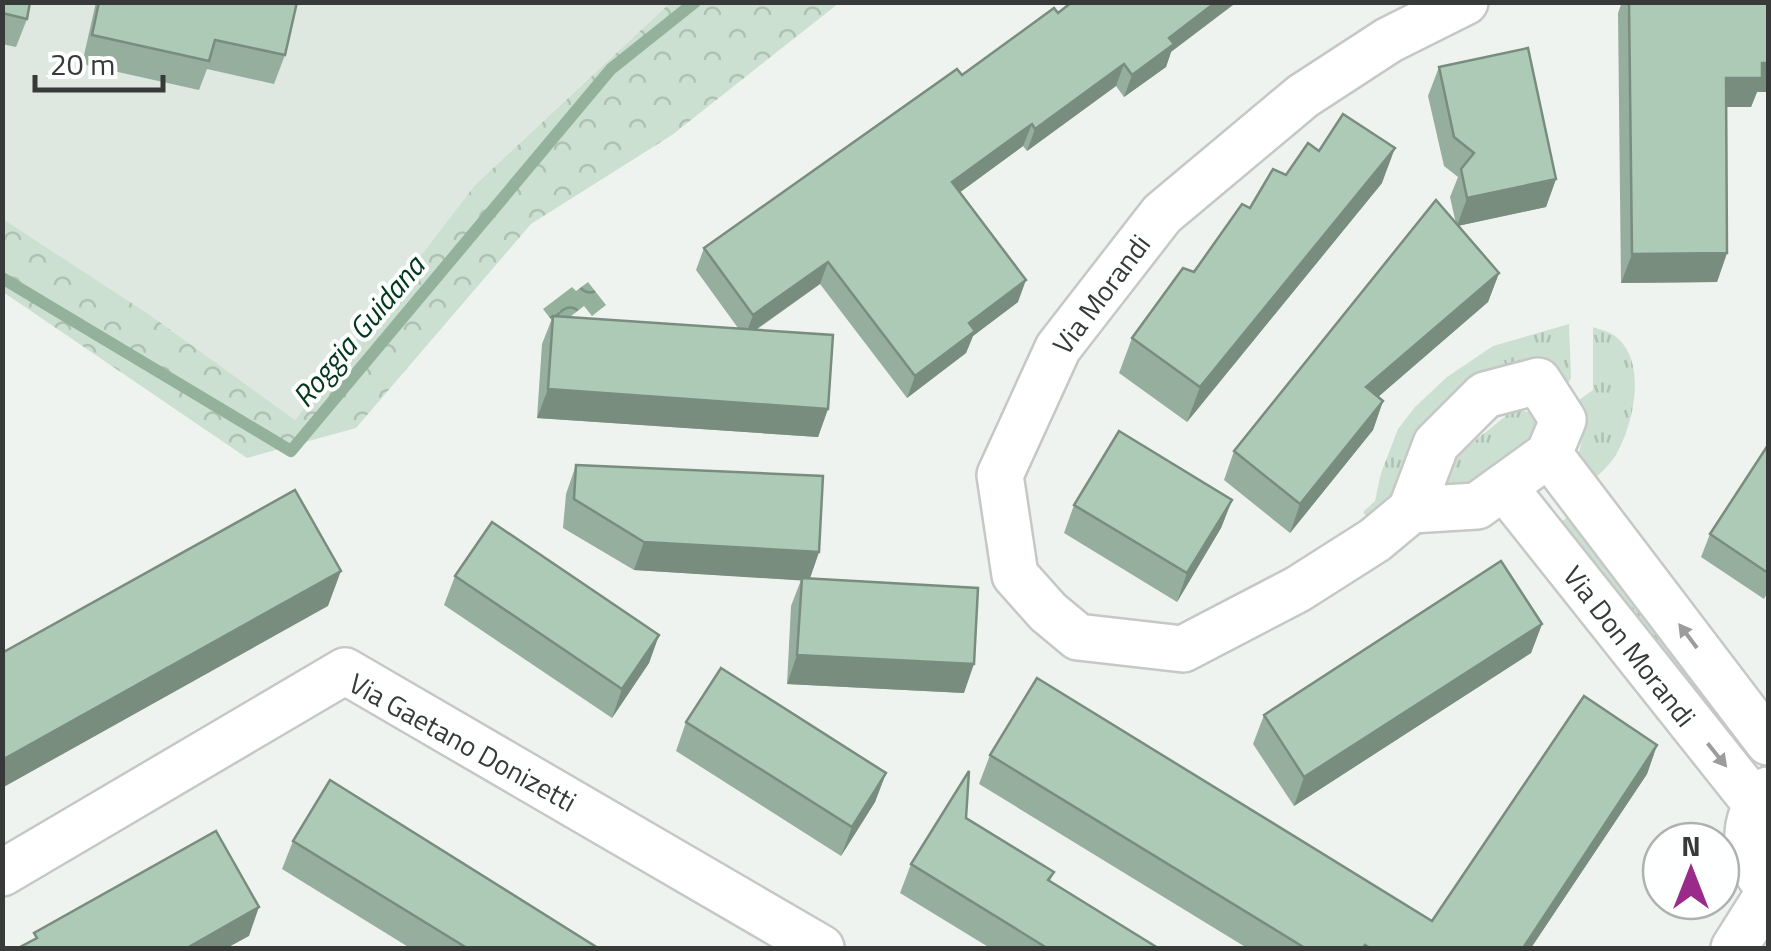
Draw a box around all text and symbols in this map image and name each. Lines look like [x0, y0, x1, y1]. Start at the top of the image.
scale bar [35, 30, 162, 92]
text: 20 m [50, 41, 115, 87]
street label: Via Morandi [1042, 225, 1160, 363]
water label: Roggia Guidana [281, 244, 437, 417]
street label: Via Don Morandi [1553, 556, 1707, 736]
one-way arrow [1678, 623, 1699, 649]
street label: Via Gaetano Donizetti [341, 662, 585, 822]
one-way arrow [1706, 743, 1727, 768]
north arrow [1641, 821, 1741, 921]
text: N [1681, 824, 1701, 867]

